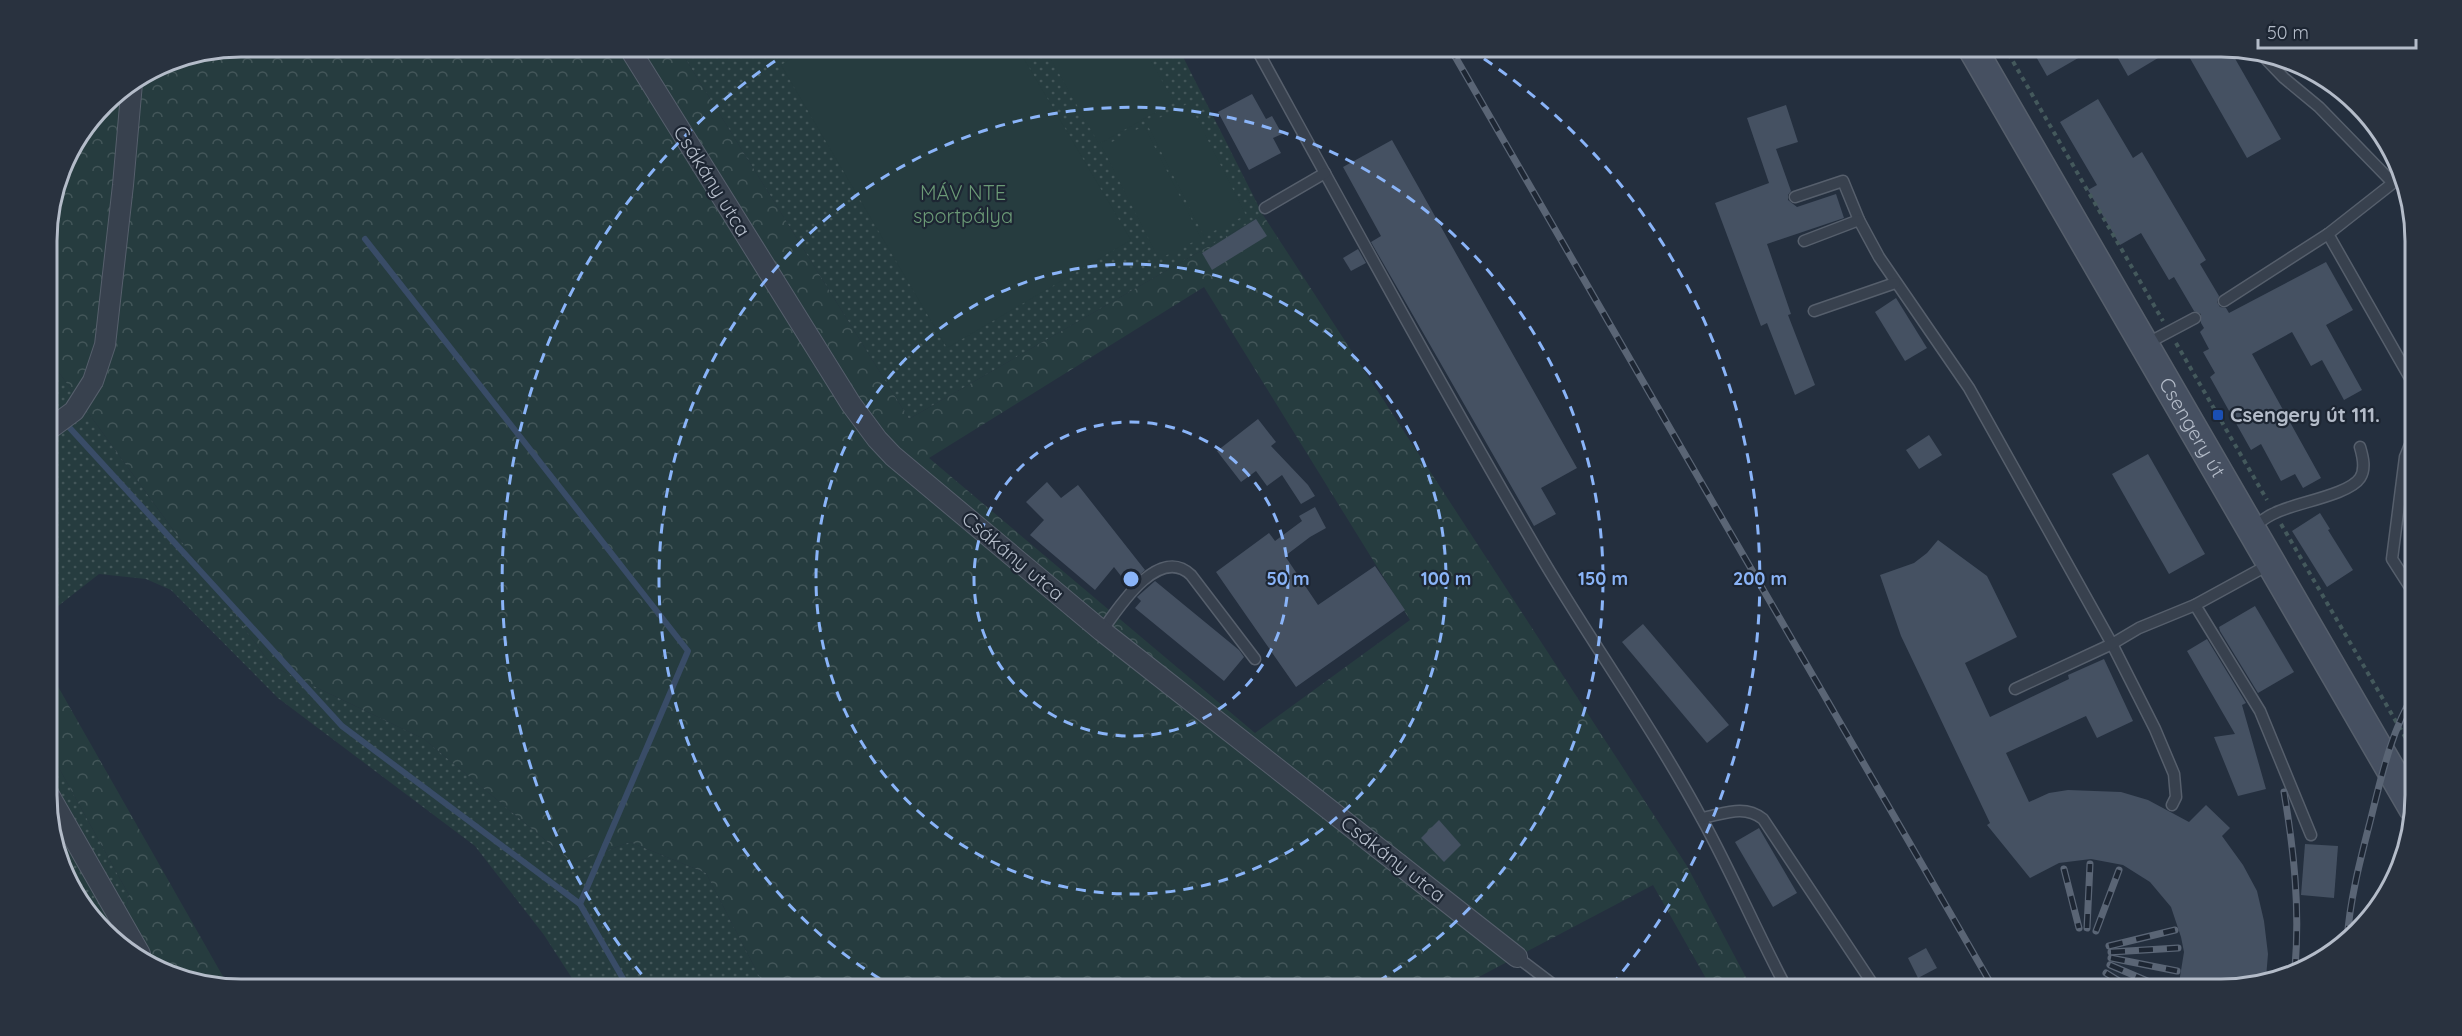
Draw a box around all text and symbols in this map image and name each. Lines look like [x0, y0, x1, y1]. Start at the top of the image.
scale bar [2258, 12, 2416, 50]
text: 50 m [2267, 21, 2309, 44]
street label: Csákány utca [668, 121, 756, 241]
park label: MÁV NTE sportpálya [913, 180, 1013, 228]
street label: Csengery út [2154, 373, 2232, 482]
place label: Csengery út 111. [2230, 402, 2380, 427]
marker: Csengery út 111. [2211, 408, 2225, 422]
street label: Csákány utca [957, 505, 1070, 606]
text: 50 m [1266, 567, 1310, 590]
text: 100 m [1421, 567, 1471, 590]
text: 150 m [1578, 567, 1628, 590]
text: 200 m [1733, 567, 1787, 590]
centre of rings [1121, 569, 1141, 589]
street label: Csákány utca [1336, 810, 1451, 907]

